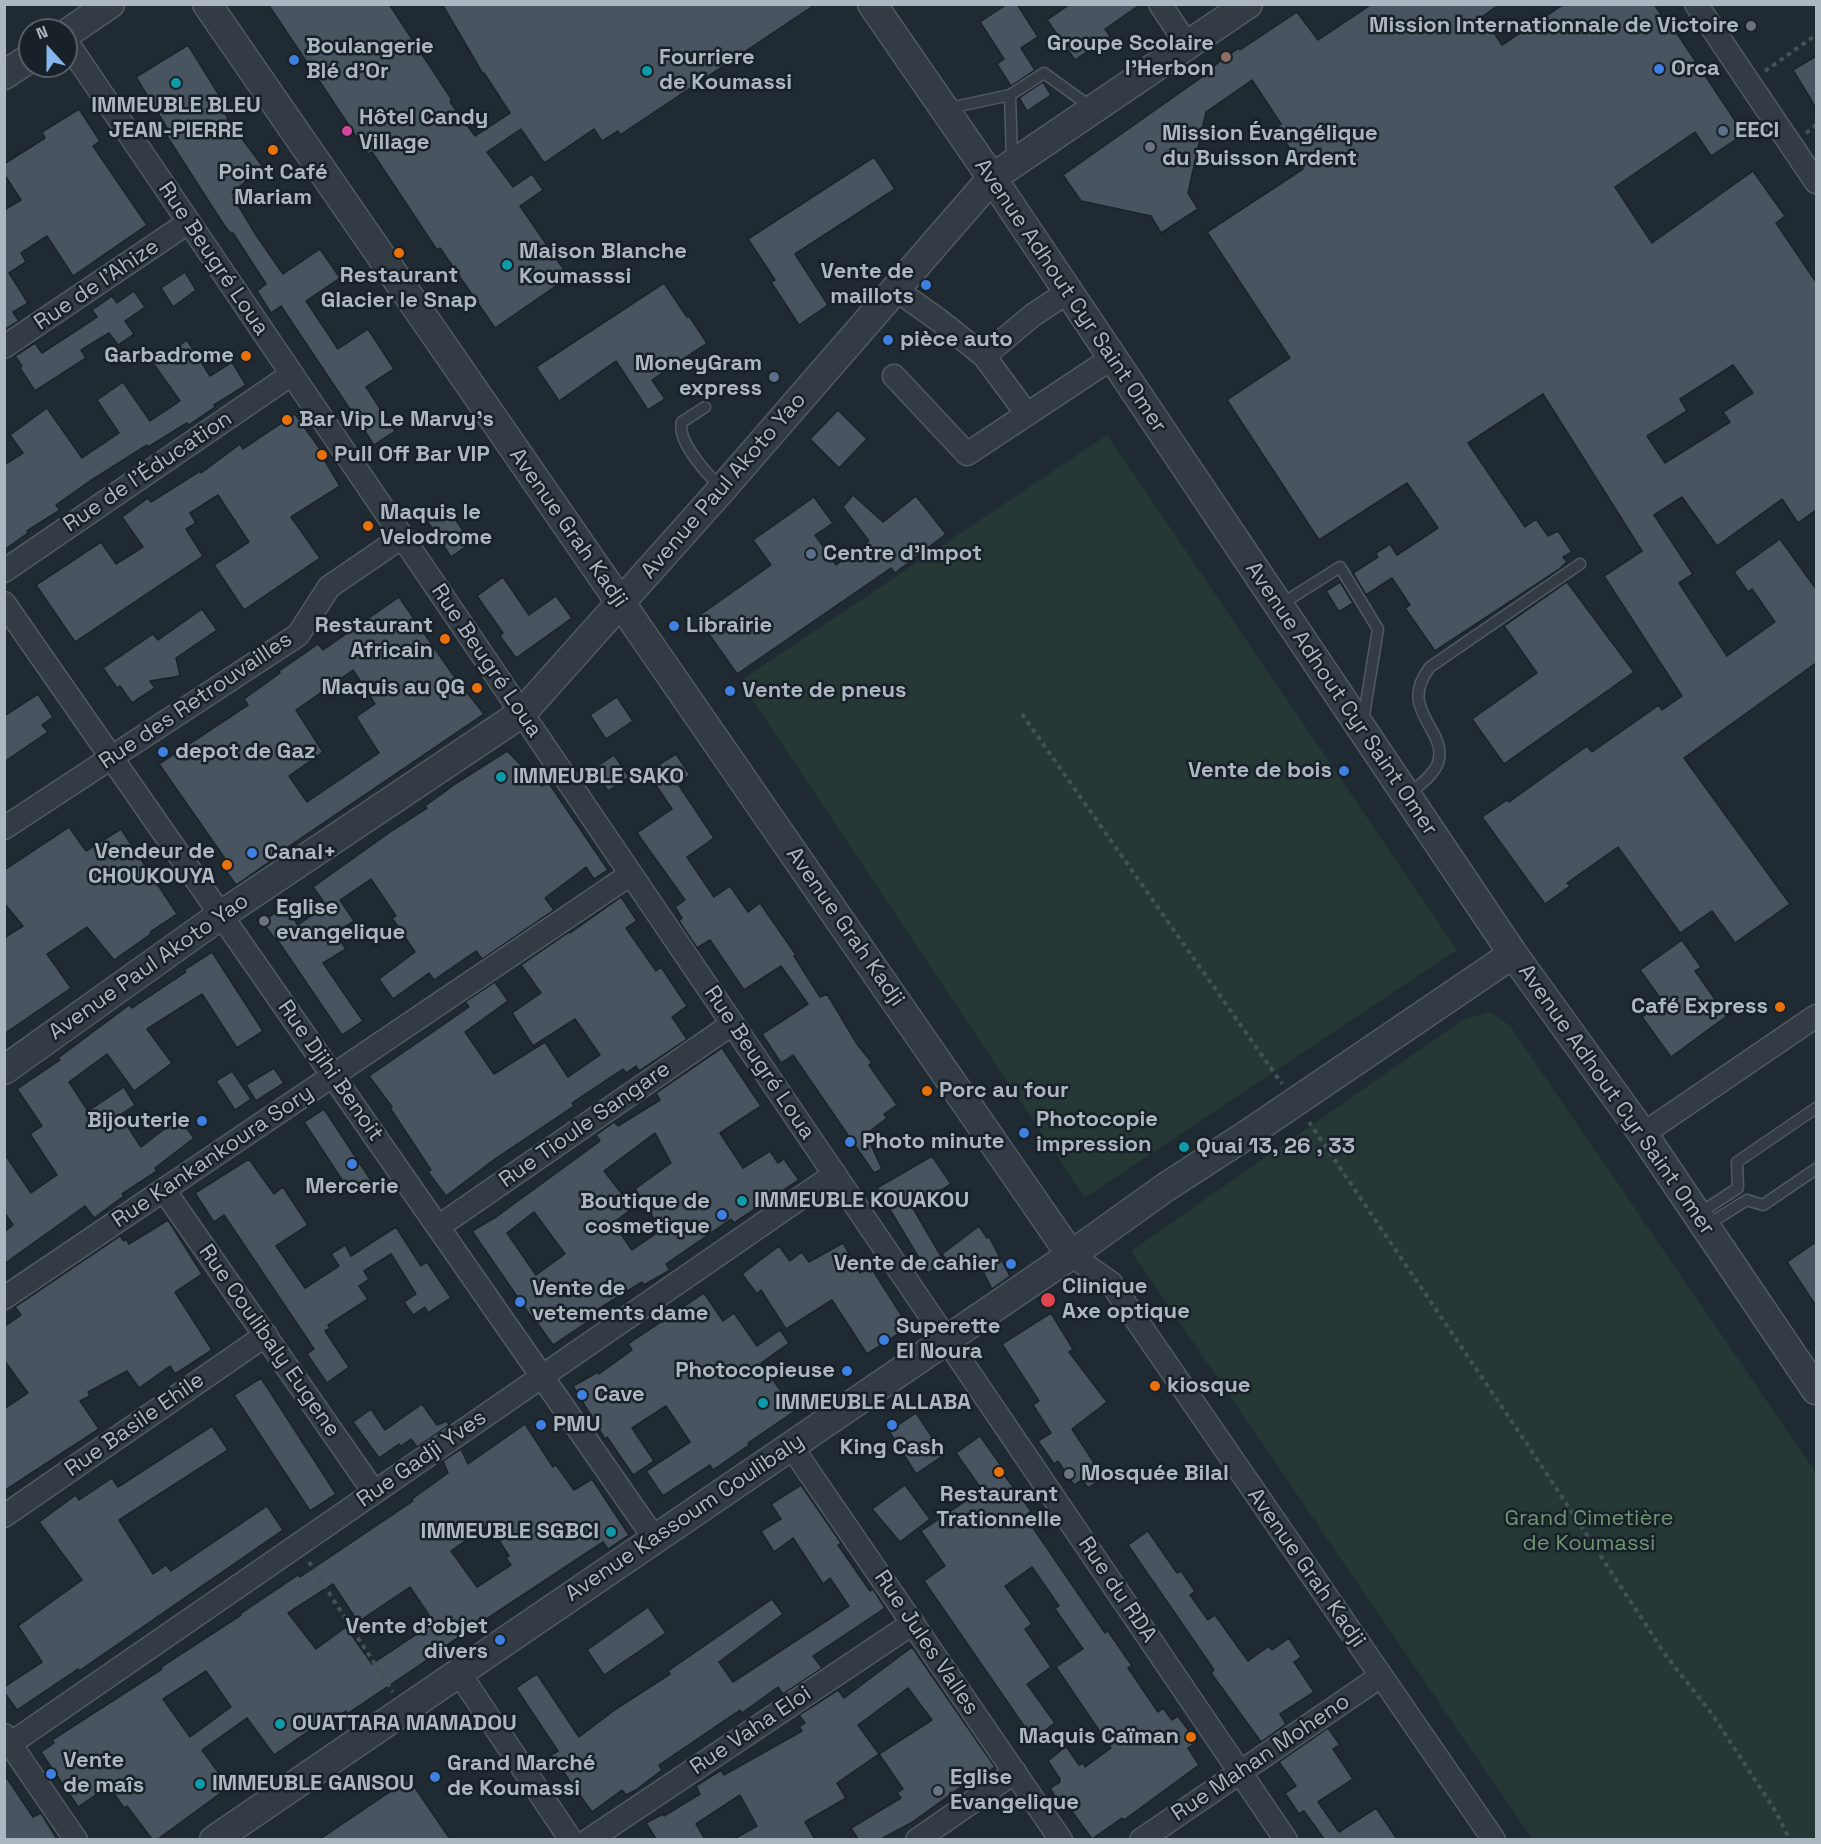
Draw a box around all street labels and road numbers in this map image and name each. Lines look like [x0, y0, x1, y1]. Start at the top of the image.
street label: Avenue Adhout Cyr Saint Omer [968, 154, 1172, 438]
street label: Rue Beugré Loua [152, 177, 274, 341]
street label: Rue de l'Ahize [30, 234, 164, 336]
street label: Avenue Paul Akoto Yao [636, 388, 812, 584]
street label: Rue de l'Éducation [59, 406, 237, 538]
street label: Avenue Grah Kadji [503, 443, 633, 613]
street label: Avenue Adhout Cyr Saint Omer [1239, 557, 1443, 841]
street label: Rue Beugré Loua [425, 579, 547, 743]
street label: Rue des Retrouvailles [95, 627, 297, 775]
street label: Avenue Grah Kadji [780, 842, 910, 1012]
street label: Avenue Paul Akoto Yao [44, 888, 254, 1046]
street label: Avenue Adhout Cyr Saint Omer [1512, 959, 1720, 1241]
street label: Rue Beugré Loua [698, 981, 820, 1145]
street label: Rue Djihi Benoit [272, 995, 388, 1147]
street label: Rue Tioule Sangare [494, 1056, 676, 1194]
street label: Rue Kankankoura Sory [108, 1080, 318, 1234]
street label: Rue Coulibaly Eugene [193, 1240, 345, 1442]
street label: Rue Basile Ehile [60, 1367, 210, 1483]
street label: Rue Gadji Yves [352, 1405, 492, 1513]
street label: Avenue Kassoum Coulibaly [561, 1428, 809, 1608]
street label: Avenue Grah Kadji [1241, 1483, 1371, 1653]
street label: Rue du RDA [1072, 1532, 1162, 1648]
street label: Rue Jules Valles [868, 1566, 984, 1720]
street label: Rue Vaha Eloi [686, 1681, 816, 1781]
street label: Rue Mahan Moheno [1167, 1689, 1355, 1827]

